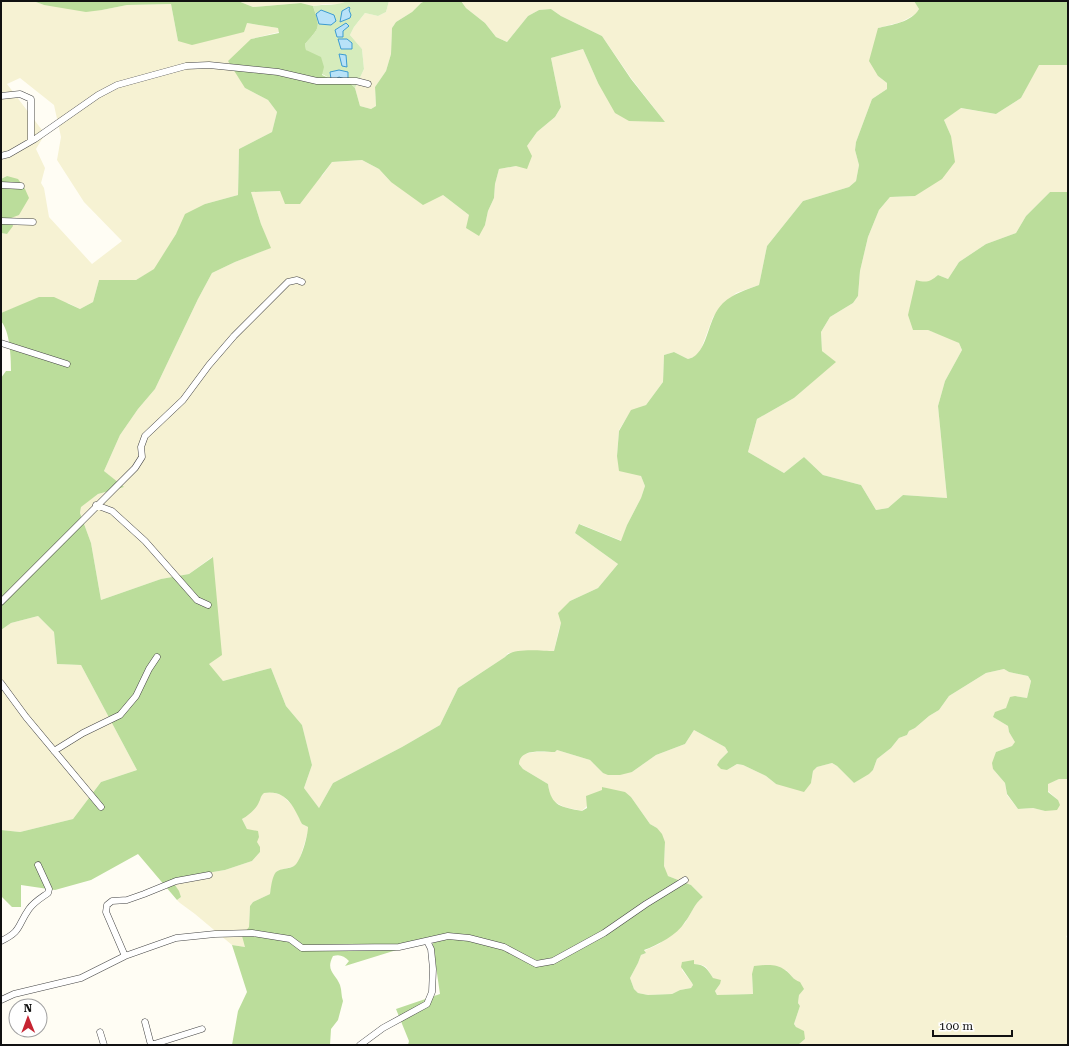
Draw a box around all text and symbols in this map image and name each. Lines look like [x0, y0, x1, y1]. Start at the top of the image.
north arrow [8, 998, 48, 1038]
text: N [23, 1002, 33, 1015]
scale bar [933, 1012, 1012, 1038]
text: 100 m [939, 1019, 973, 1033]

